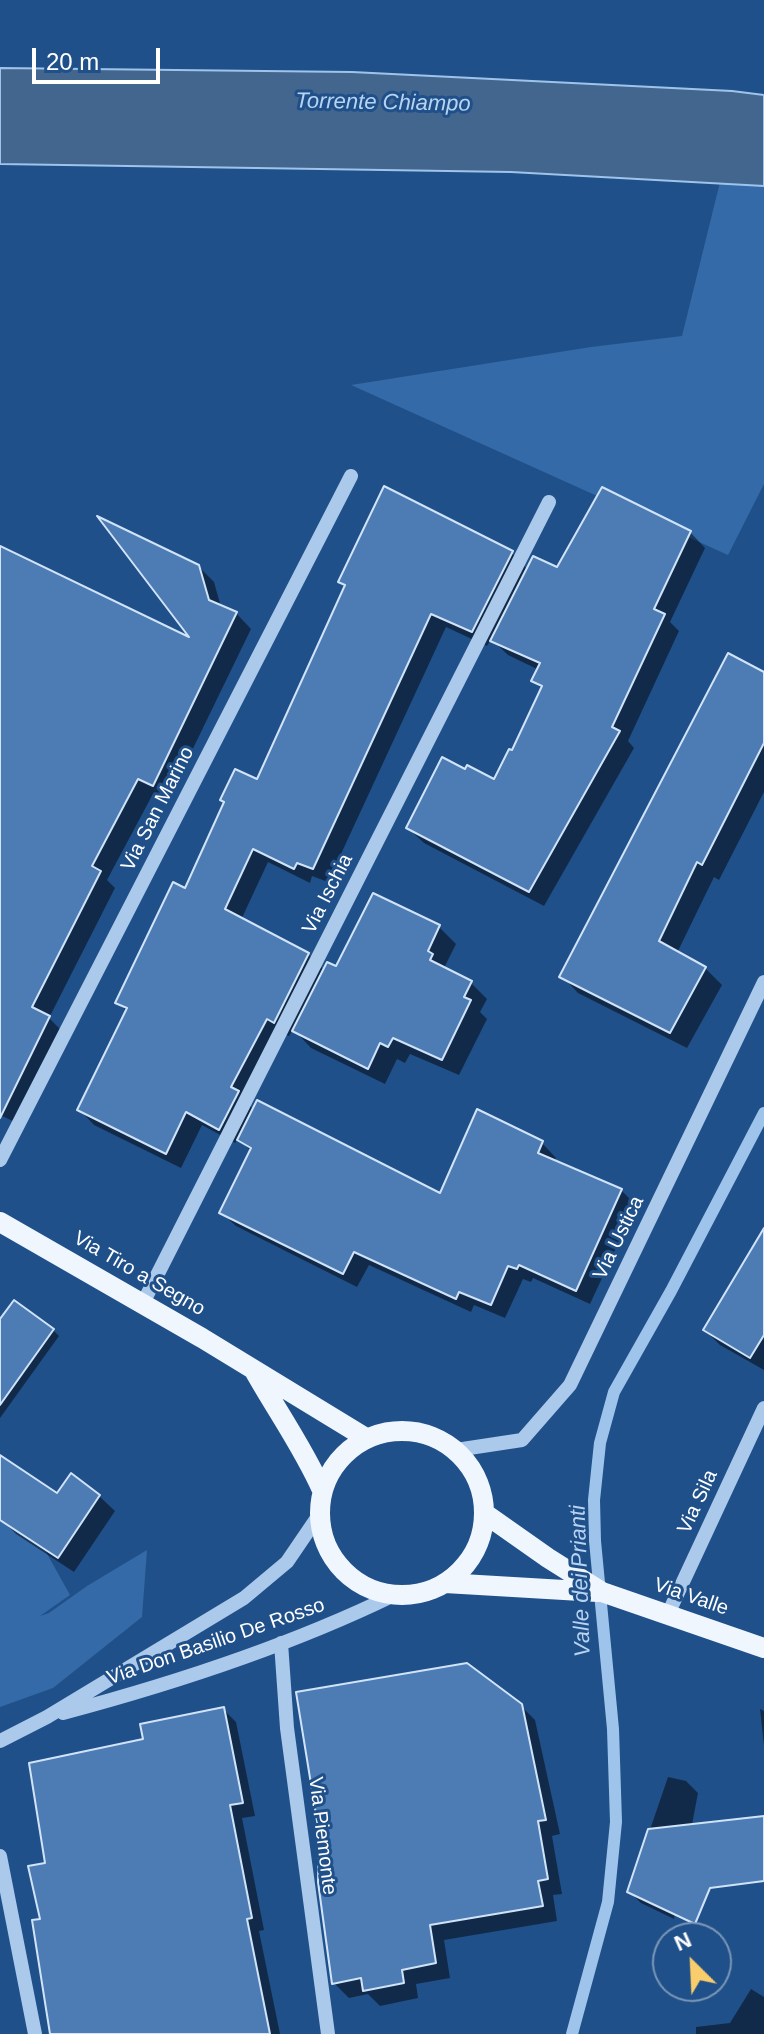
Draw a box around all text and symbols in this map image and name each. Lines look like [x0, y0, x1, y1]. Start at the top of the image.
scale bar [36, 32, 164, 82]
text: 20 m [46, 48, 99, 75]
water label: Torrente Chiampo [295, 88, 471, 118]
street label: Via San Marino [116, 743, 200, 875]
street label: Via Ischia [298, 850, 358, 938]
street label: Via Ustica [589, 1192, 649, 1284]
street label: Via Tiro a Segno [69, 1227, 209, 1321]
street label: Via Sila [673, 1466, 723, 1538]
water label: Valle dei Prianti [565, 1505, 597, 1657]
street label: Via Valle [651, 1573, 731, 1621]
street label: Via Don Basilio De Rosso [104, 1593, 328, 1691]
street label: Via Piemonte [303, 1776, 341, 1896]
north arrow [652, 1922, 732, 2002]
text: N [670, 1927, 695, 1956]

